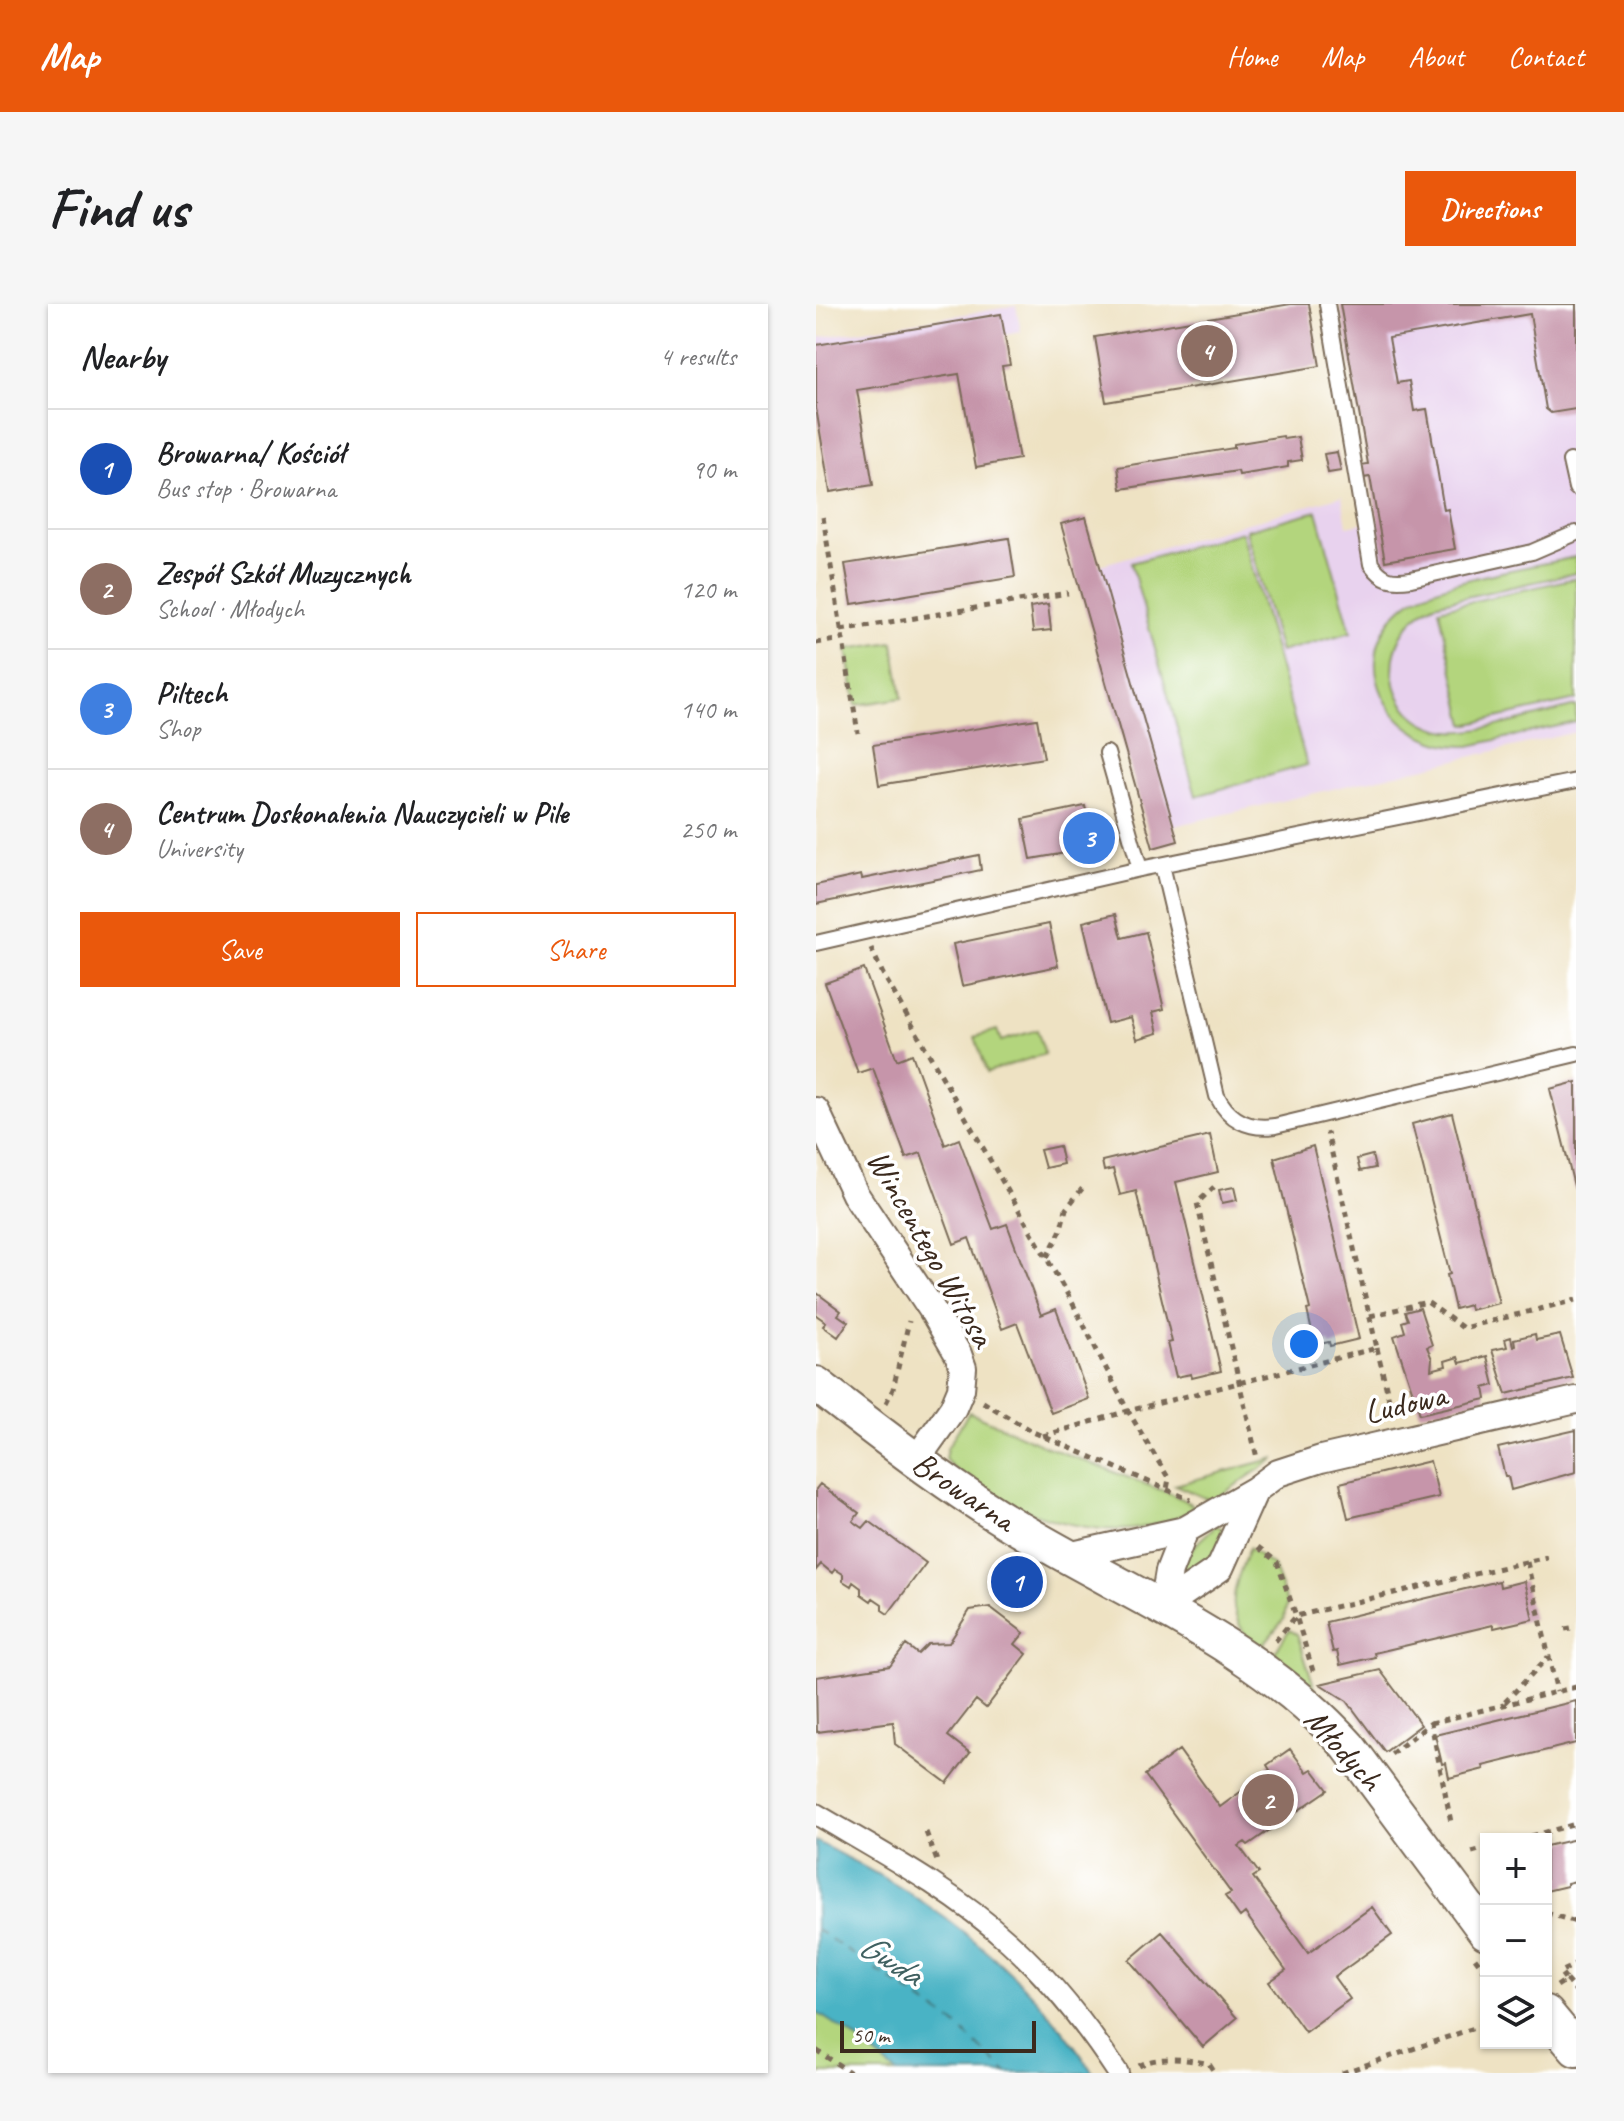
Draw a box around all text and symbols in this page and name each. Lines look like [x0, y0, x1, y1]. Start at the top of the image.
text: Map [40, 33, 99, 80]
text: Home [1227, 39, 1277, 74]
text: Map [1321, 39, 1364, 74]
text: About [1408, 39, 1464, 74]
text: Contact [1508, 39, 1584, 74]
button: Directions [1405, 171, 1576, 246]
text: Find us [48, 173, 188, 244]
pin: 4 [1181, 321, 1233, 381]
text: Nearby [80, 335, 166, 378]
text: 4 results [660, 340, 736, 373]
text: Browarna/ Kościół [156, 434, 344, 472]
text: 1 [100, 453, 112, 486]
text: 90 m [692, 453, 736, 486]
text: Bus stop · Browarna [156, 472, 336, 505]
text: Zespół Szkół Muzycznych [156, 554, 411, 592]
text: 2 [100, 573, 112, 606]
text: 120 m [680, 573, 736, 606]
text: School · Młodych [156, 592, 304, 625]
text: Piltech [156, 674, 227, 712]
text: 3 [100, 693, 112, 726]
text: 140 m [680, 693, 736, 726]
text: Shop [156, 712, 200, 745]
text: Centrum Doskonalenia Nauczycieli w Pile [156, 794, 568, 832]
pin: 3 [1063, 808, 1115, 868]
text: 4 [100, 813, 112, 846]
text: 250 m [680, 813, 736, 846]
text: University [156, 832, 243, 865]
button: Save [80, 912, 400, 987]
button: Share [416, 912, 736, 987]
street label: Wincentego Witosa [857, 1142, 1006, 1356]
your location [1284, 1324, 1324, 1364]
street label: Ludowa [1360, 1372, 1453, 1433]
street label: Browarna [904, 1441, 1026, 1543]
pin: 1 [991, 1552, 1043, 1612]
street label: Młodych [1295, 1698, 1394, 1801]
pin: 2 [1242, 1770, 1294, 1830]
map controls [1480, 1833, 1552, 2049]
button: + [1480, 1833, 1552, 1905]
button: − [1480, 1905, 1552, 1977]
water label: Gwda [851, 1922, 934, 1998]
button: layers [1480, 1977, 1552, 2049]
scale bar [840, 2017, 1036, 2053]
text: 50 m [852, 2021, 889, 2049]

